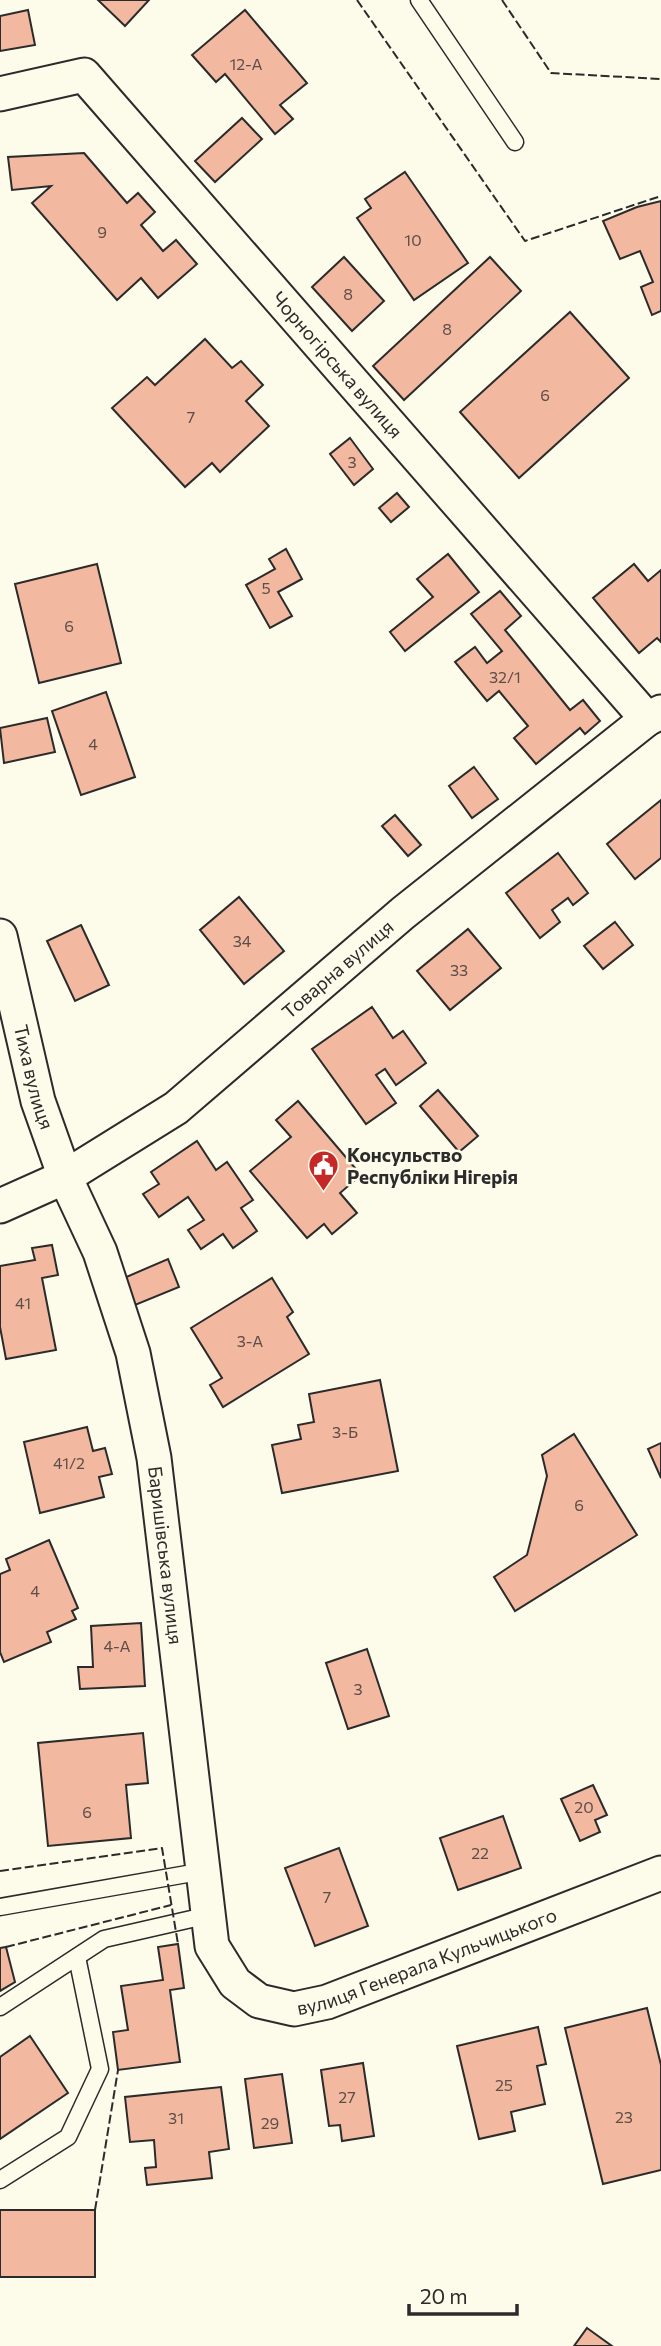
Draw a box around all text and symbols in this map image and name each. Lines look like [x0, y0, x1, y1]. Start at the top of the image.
house number: 12-А [229, 54, 263, 73]
house number: 9 [97, 222, 107, 241]
house number: 10 [404, 230, 422, 249]
house number: 8 [343, 284, 353, 303]
street label: Чорногірська вулиця [268, 287, 408, 442]
house number: 8 [442, 319, 452, 338]
house number: 6 [540, 385, 550, 404]
house number: 7 [187, 407, 195, 426]
house number: 3 [347, 452, 357, 471]
house number: 5 [261, 578, 271, 597]
house number: 6 [64, 616, 74, 635]
house number: 32/1 [489, 667, 521, 686]
house number: 4 [88, 734, 98, 753]
street label: Товарна вулиця [277, 915, 398, 1023]
house number: 34 [233, 931, 252, 950]
house number: 33 [450, 960, 468, 979]
street label: Тиха вулиця [10, 1022, 59, 1132]
place label: Консульство Республіки Нігерія [347, 1143, 518, 1188]
public building icon: Консульство Республіки Нігерія [307, 1149, 341, 1193]
house number: 41 [15, 1293, 31, 1312]
house number: 3-А [237, 1331, 263, 1350]
house number: 3-Б [332, 1422, 358, 1441]
house number: 41/2 [53, 1453, 85, 1472]
street label: Баришівська вулиця [144, 1465, 188, 1646]
house number: 6 [574, 1495, 584, 1514]
house number: 4 [30, 1581, 40, 1600]
house number: 4-А [103, 1636, 131, 1655]
house number: 3 [353, 1679, 363, 1698]
house number: 20 [574, 1797, 594, 1816]
house number: 6 [82, 1802, 92, 1821]
house number: 22 [471, 1843, 489, 1862]
house number: 7 [323, 1887, 331, 1906]
street label: вулиця Генерала Кульчицького [294, 1902, 560, 2019]
house number: 25 [495, 2075, 513, 2094]
house number: 27 [338, 2087, 356, 2106]
house number: 23 [615, 2107, 633, 2126]
house number: 31 [168, 2108, 184, 2127]
house number: 29 [261, 2113, 279, 2132]
scale bar [409, 2272, 518, 2316]
text: 20 m [420, 2283, 468, 2308]

